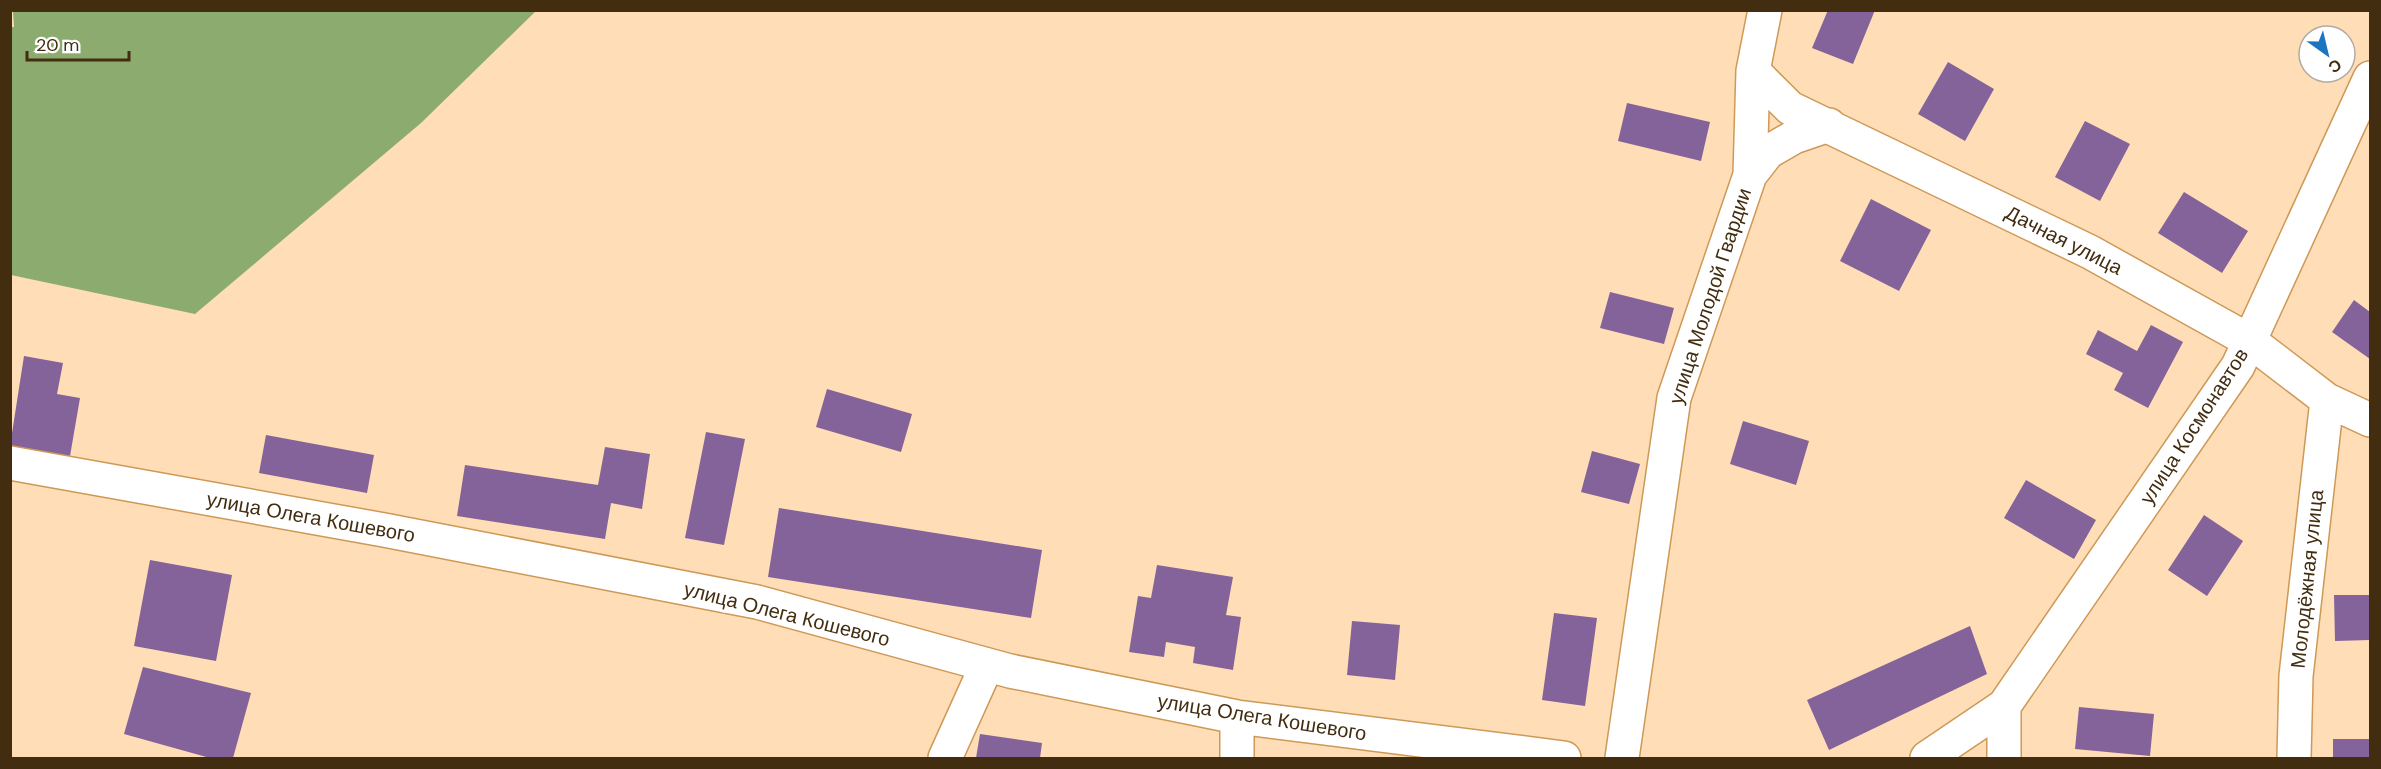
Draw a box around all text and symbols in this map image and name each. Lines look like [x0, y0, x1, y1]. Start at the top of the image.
scale bar [27, 24, 129, 62]
north arrow [2297, 24, 2357, 84]
text: 20 m [36, 33, 79, 57]
text: С [2324, 54, 2346, 78]
street label: улица Молодой Гвардии [1663, 185, 1757, 407]
street label: Дачная улица [2001, 199, 2128, 281]
street label: улица Космонавтов [2134, 343, 2254, 509]
street label: улица Олега Кошевого [205, 486, 417, 548]
street label: Молодёжная улица [2285, 487, 2329, 670]
street label: улица Олега Кошевого [681, 576, 893, 652]
street label: улица Олега Кошевого [1156, 688, 1368, 746]

